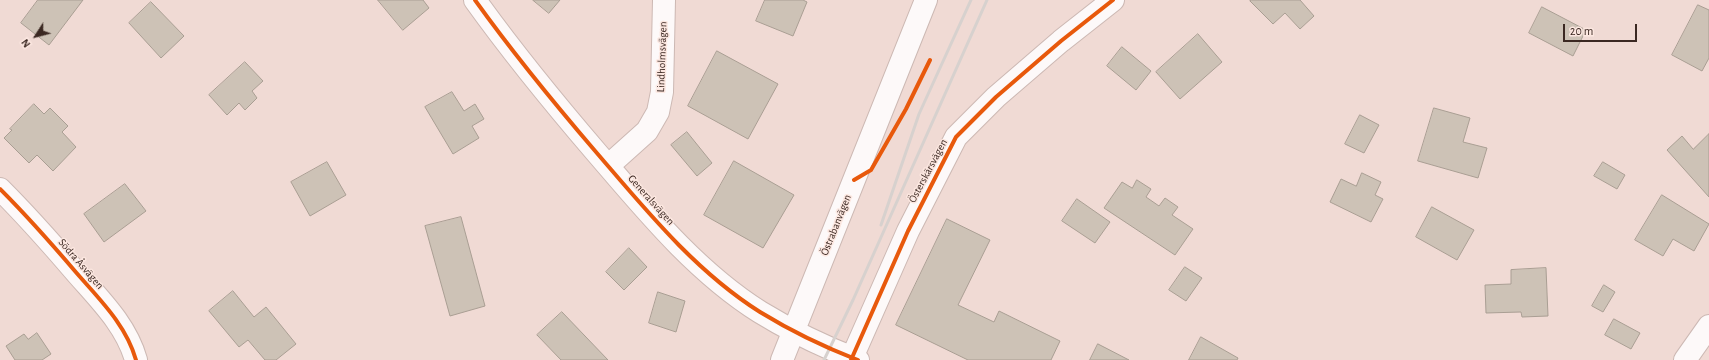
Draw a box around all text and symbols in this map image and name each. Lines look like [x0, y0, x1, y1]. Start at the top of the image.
north arrow [16, 16, 56, 56]
scale bar [1565, 16, 1639, 42]
street label: Lindholmsvägen [654, 21, 670, 93]
text: 20 m [1570, 25, 1593, 37]
text: N [19, 37, 33, 50]
street label: Österskärsvägen [906, 137, 950, 205]
street label: Generalsvägen [625, 172, 677, 228]
street label: Östrabanvägen [818, 192, 854, 258]
street label: Södra Åsvägen [56, 236, 106, 292]

